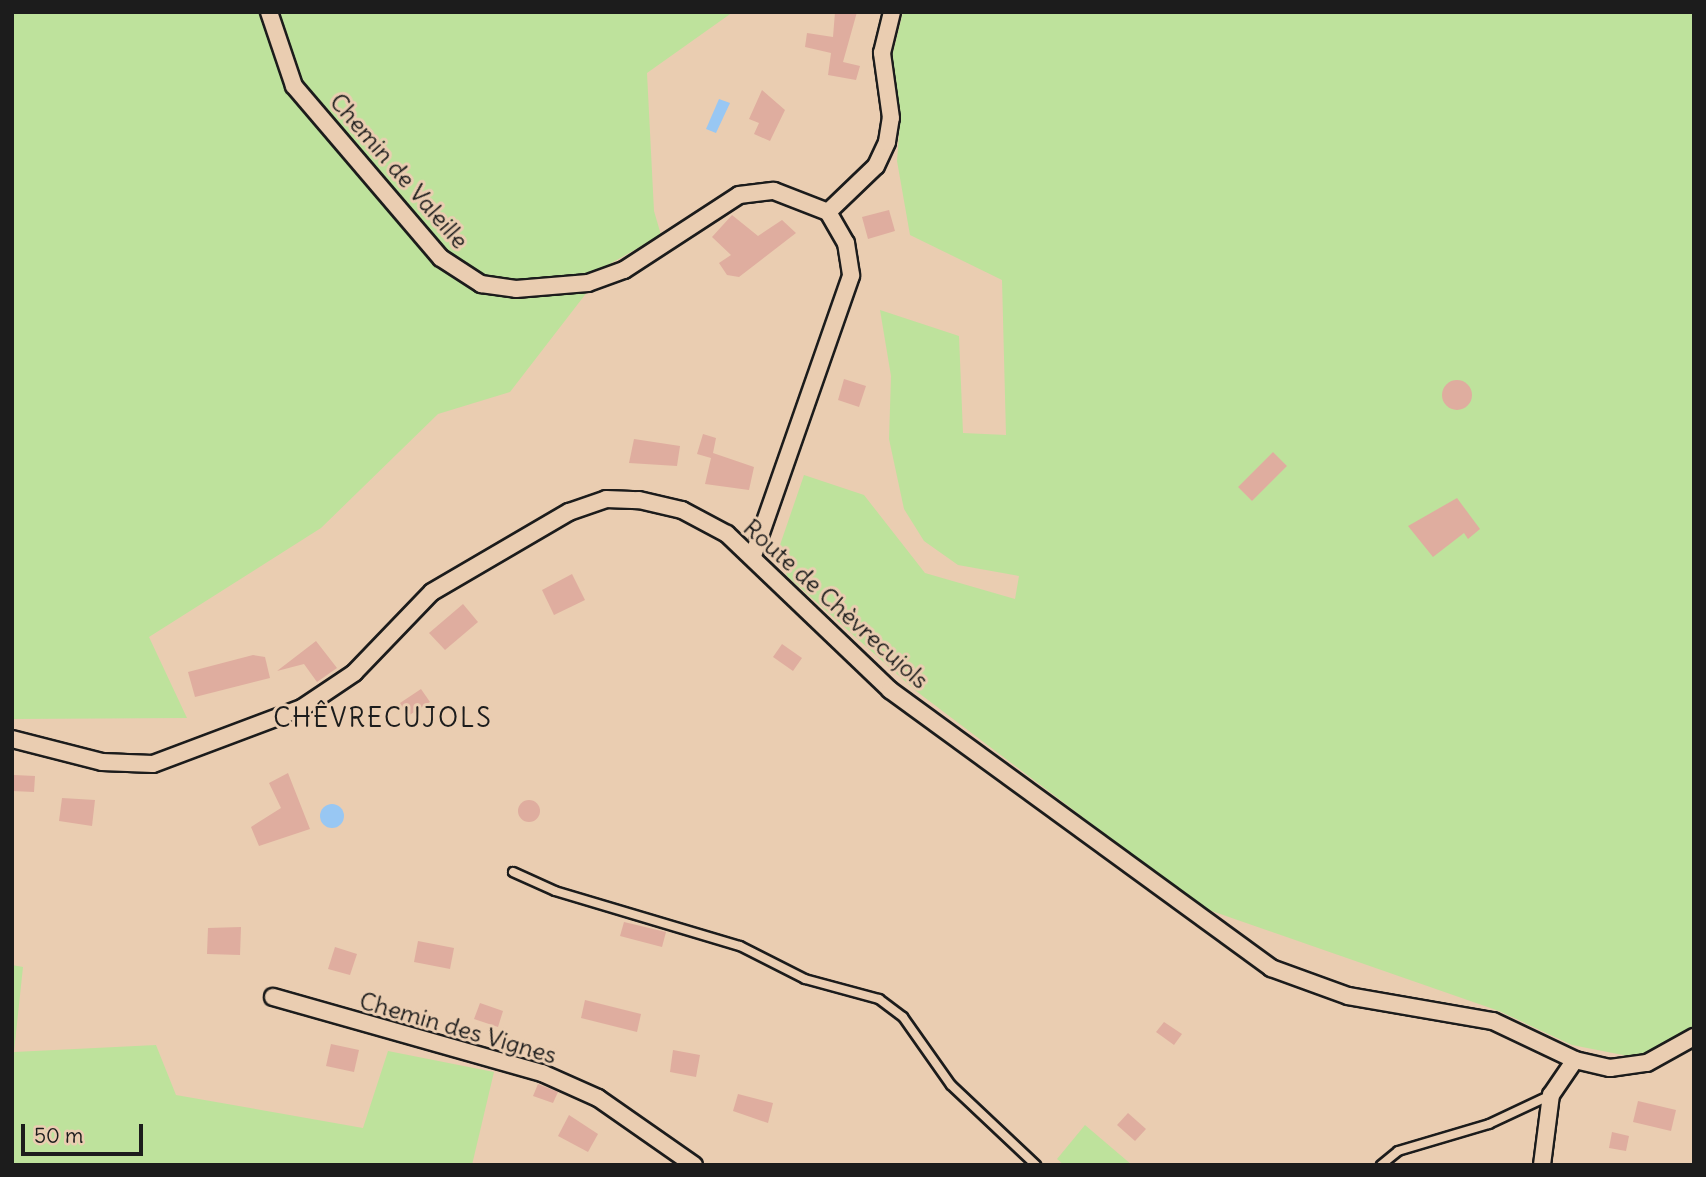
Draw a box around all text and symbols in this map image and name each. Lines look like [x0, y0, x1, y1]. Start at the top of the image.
street label: Chemin de Valeille [324, 87, 474, 255]
street label: Route de Chèvrecujols [737, 513, 935, 695]
district label: CHÊVRECUJOLS [275, 702, 491, 734]
street label: Chemin des Vignes [356, 986, 560, 1070]
scale bar [24, 1110, 147, 1154]
text: 50 m [34, 1122, 83, 1149]

